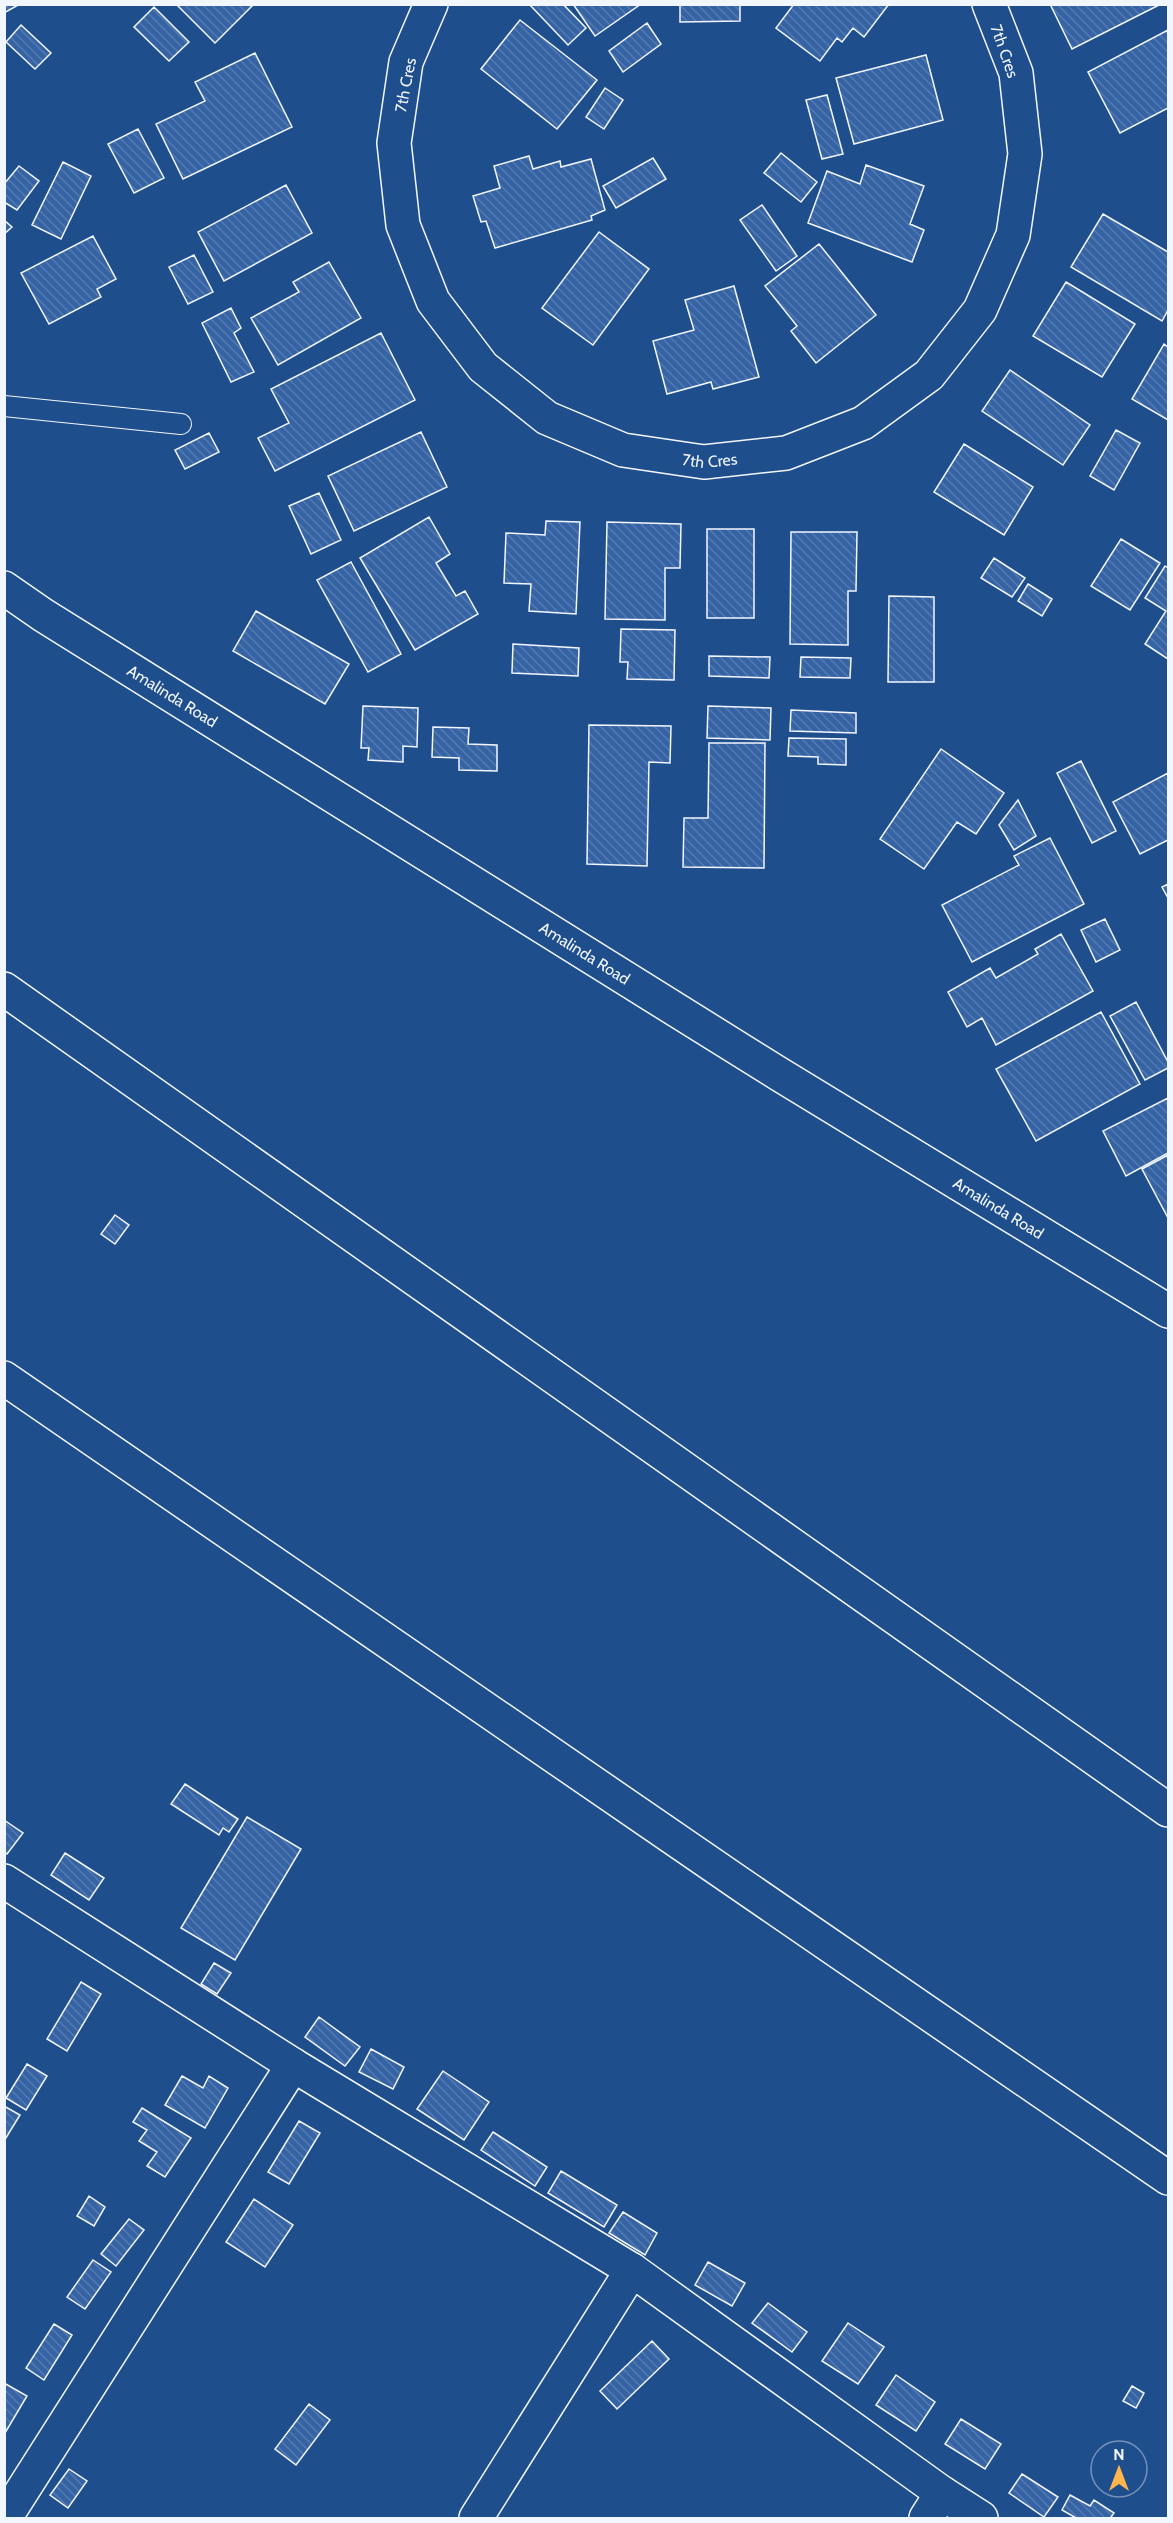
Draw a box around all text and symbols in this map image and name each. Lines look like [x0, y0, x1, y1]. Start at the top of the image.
street label: 7th Cres [987, 22, 1023, 81]
street label: 7th Cres [391, 56, 420, 114]
street label: 7th Cres [681, 449, 739, 472]
street label: Amalinda Road [124, 661, 221, 731]
street label: Amalinda Road [536, 918, 633, 989]
street label: Amalinda Road [950, 1173, 1047, 1243]
north arrow [1089, 2439, 1149, 2499]
text: N [1113, 2445, 1125, 2464]

